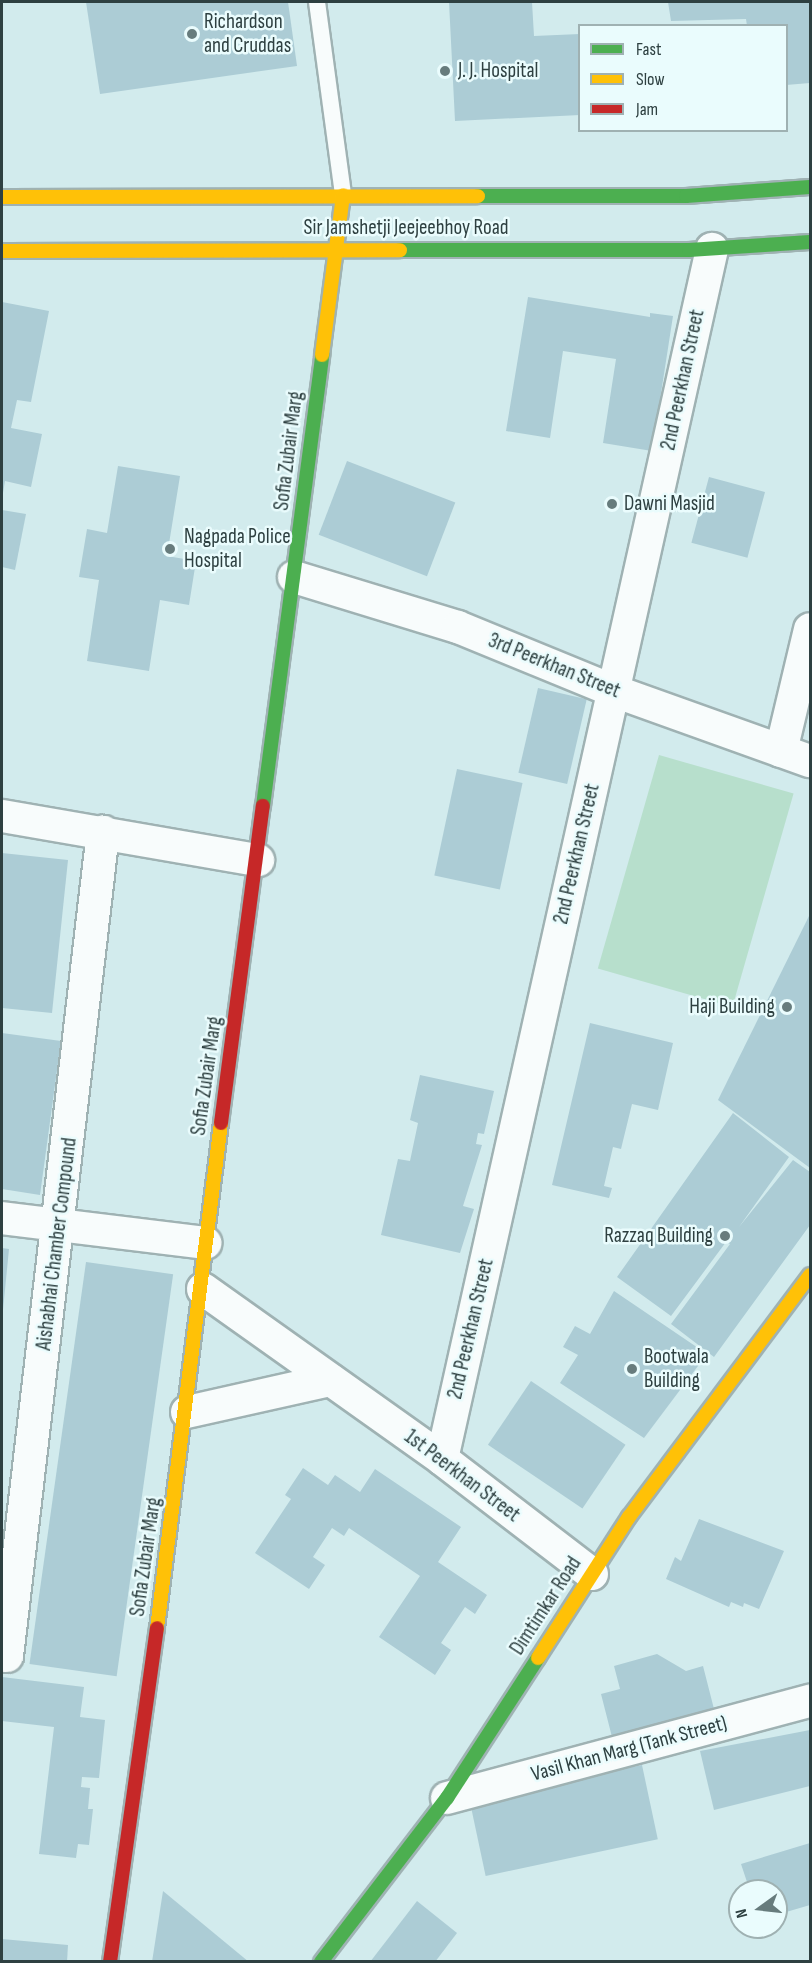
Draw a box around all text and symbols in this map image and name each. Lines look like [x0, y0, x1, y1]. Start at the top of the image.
place label: Richardson and Cruddas [204, 9, 291, 59]
legend [578, 24, 788, 132]
marker: Richardson and Cruddas [185, 27, 199, 41]
text: Fast [636, 39, 661, 60]
place label: J. J. Hospital [458, 58, 538, 84]
marker: J. J. Hospital [436, 62, 454, 80]
text: Slow [636, 69, 665, 90]
text: Jam [636, 99, 658, 120]
street label: Sir Jamshetji Jeejeebhoy Road [304, 215, 508, 241]
street label: 2nd Peerkhan Street [656, 307, 710, 453]
street label: Sofia Zubair Marg [269, 390, 309, 512]
place label: Dawni Masjid [624, 491, 715, 517]
marker: Dawni Masjid [605, 497, 619, 511]
place label: Nagpada Police Hospital [184, 524, 291, 574]
marker: Nagpada Police Hospital [161, 540, 179, 558]
street label: 3rd Peerkhan Street [484, 628, 624, 704]
street label: 2nd Peerkhan Street [549, 781, 605, 927]
place label: Haji Building [689, 994, 775, 1020]
marker: Haji Building [780, 1000, 794, 1014]
street label: Sofia Zubair Marg [186, 1015, 228, 1137]
street label: Aishabhai Chamber Compound [31, 1136, 83, 1352]
place label: Razzaq Building [604, 1223, 713, 1249]
marker: Razzaq Building [718, 1229, 732, 1243]
street label: 2nd Peerkhan Street [443, 1256, 499, 1402]
place label: Bootwala Building [644, 1344, 709, 1394]
marker: Bootwala Building [625, 1362, 639, 1376]
street label: 1st Peerkhan Street [399, 1424, 525, 1528]
street label: Sofia Zubair Marg [125, 1496, 167, 1618]
street label: Dimtimkar Road [505, 1552, 587, 1660]
street label: Vasil Khan Marg (Tank Street) [528, 1711, 730, 1787]
north arrow [728, 1879, 788, 1939]
text: N [732, 1907, 752, 1920]

